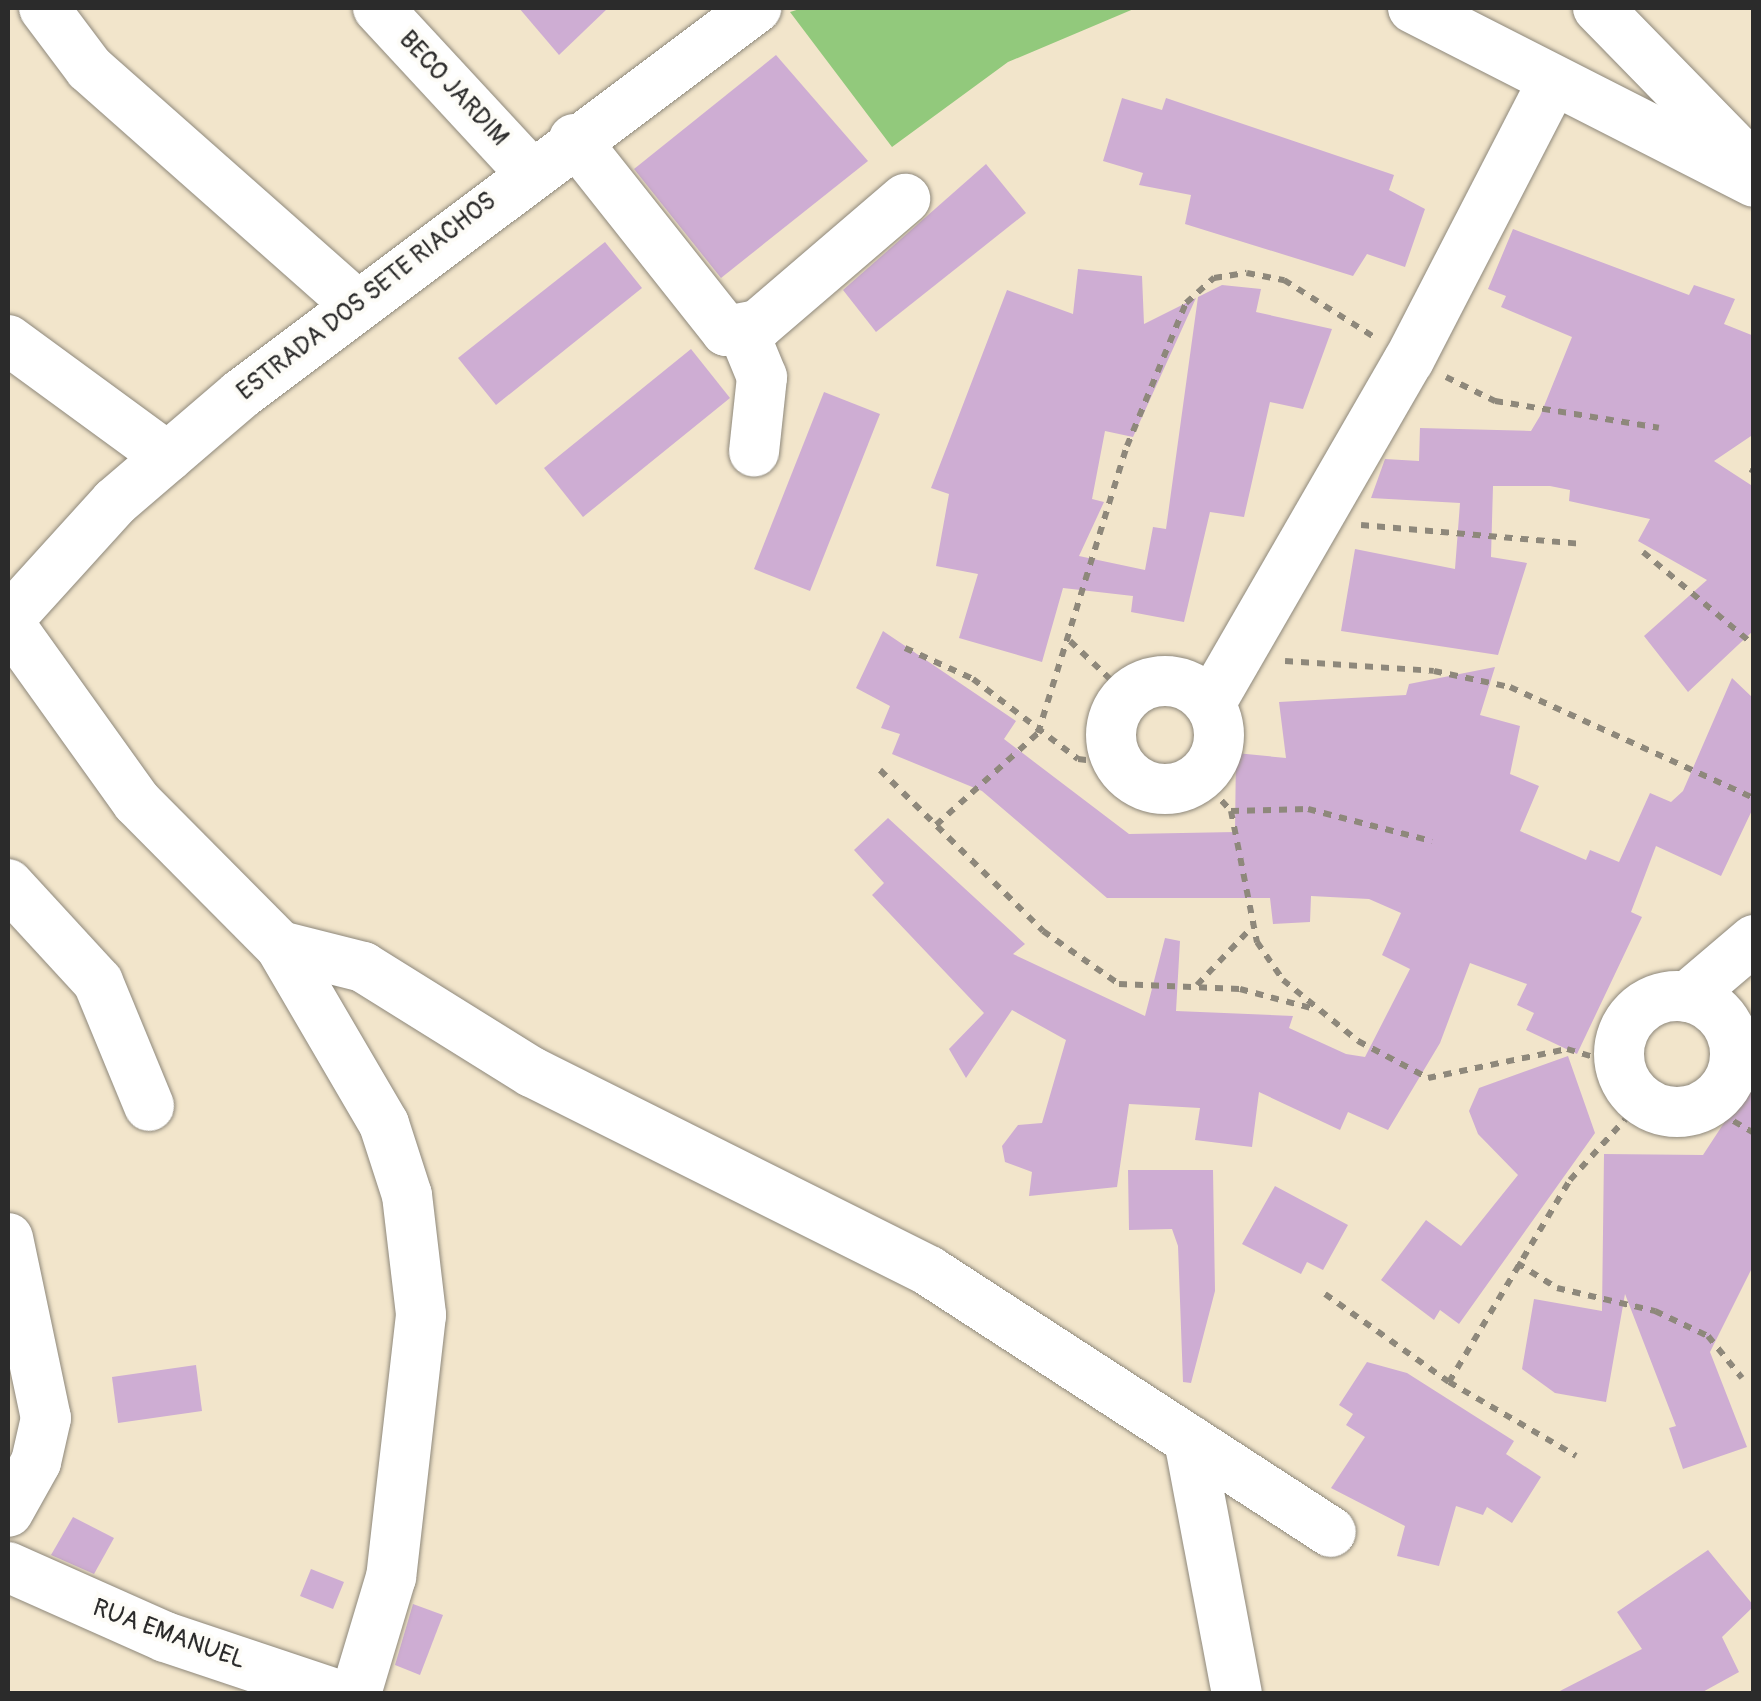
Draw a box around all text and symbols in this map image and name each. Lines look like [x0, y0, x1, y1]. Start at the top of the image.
street label: BECO JARDIM [392, 25, 514, 153]
street label: ESTRADA DOS SETE RIACHOS [232, 187, 502, 407]
street label: RUA EMANUEL [88, 1593, 250, 1677]

